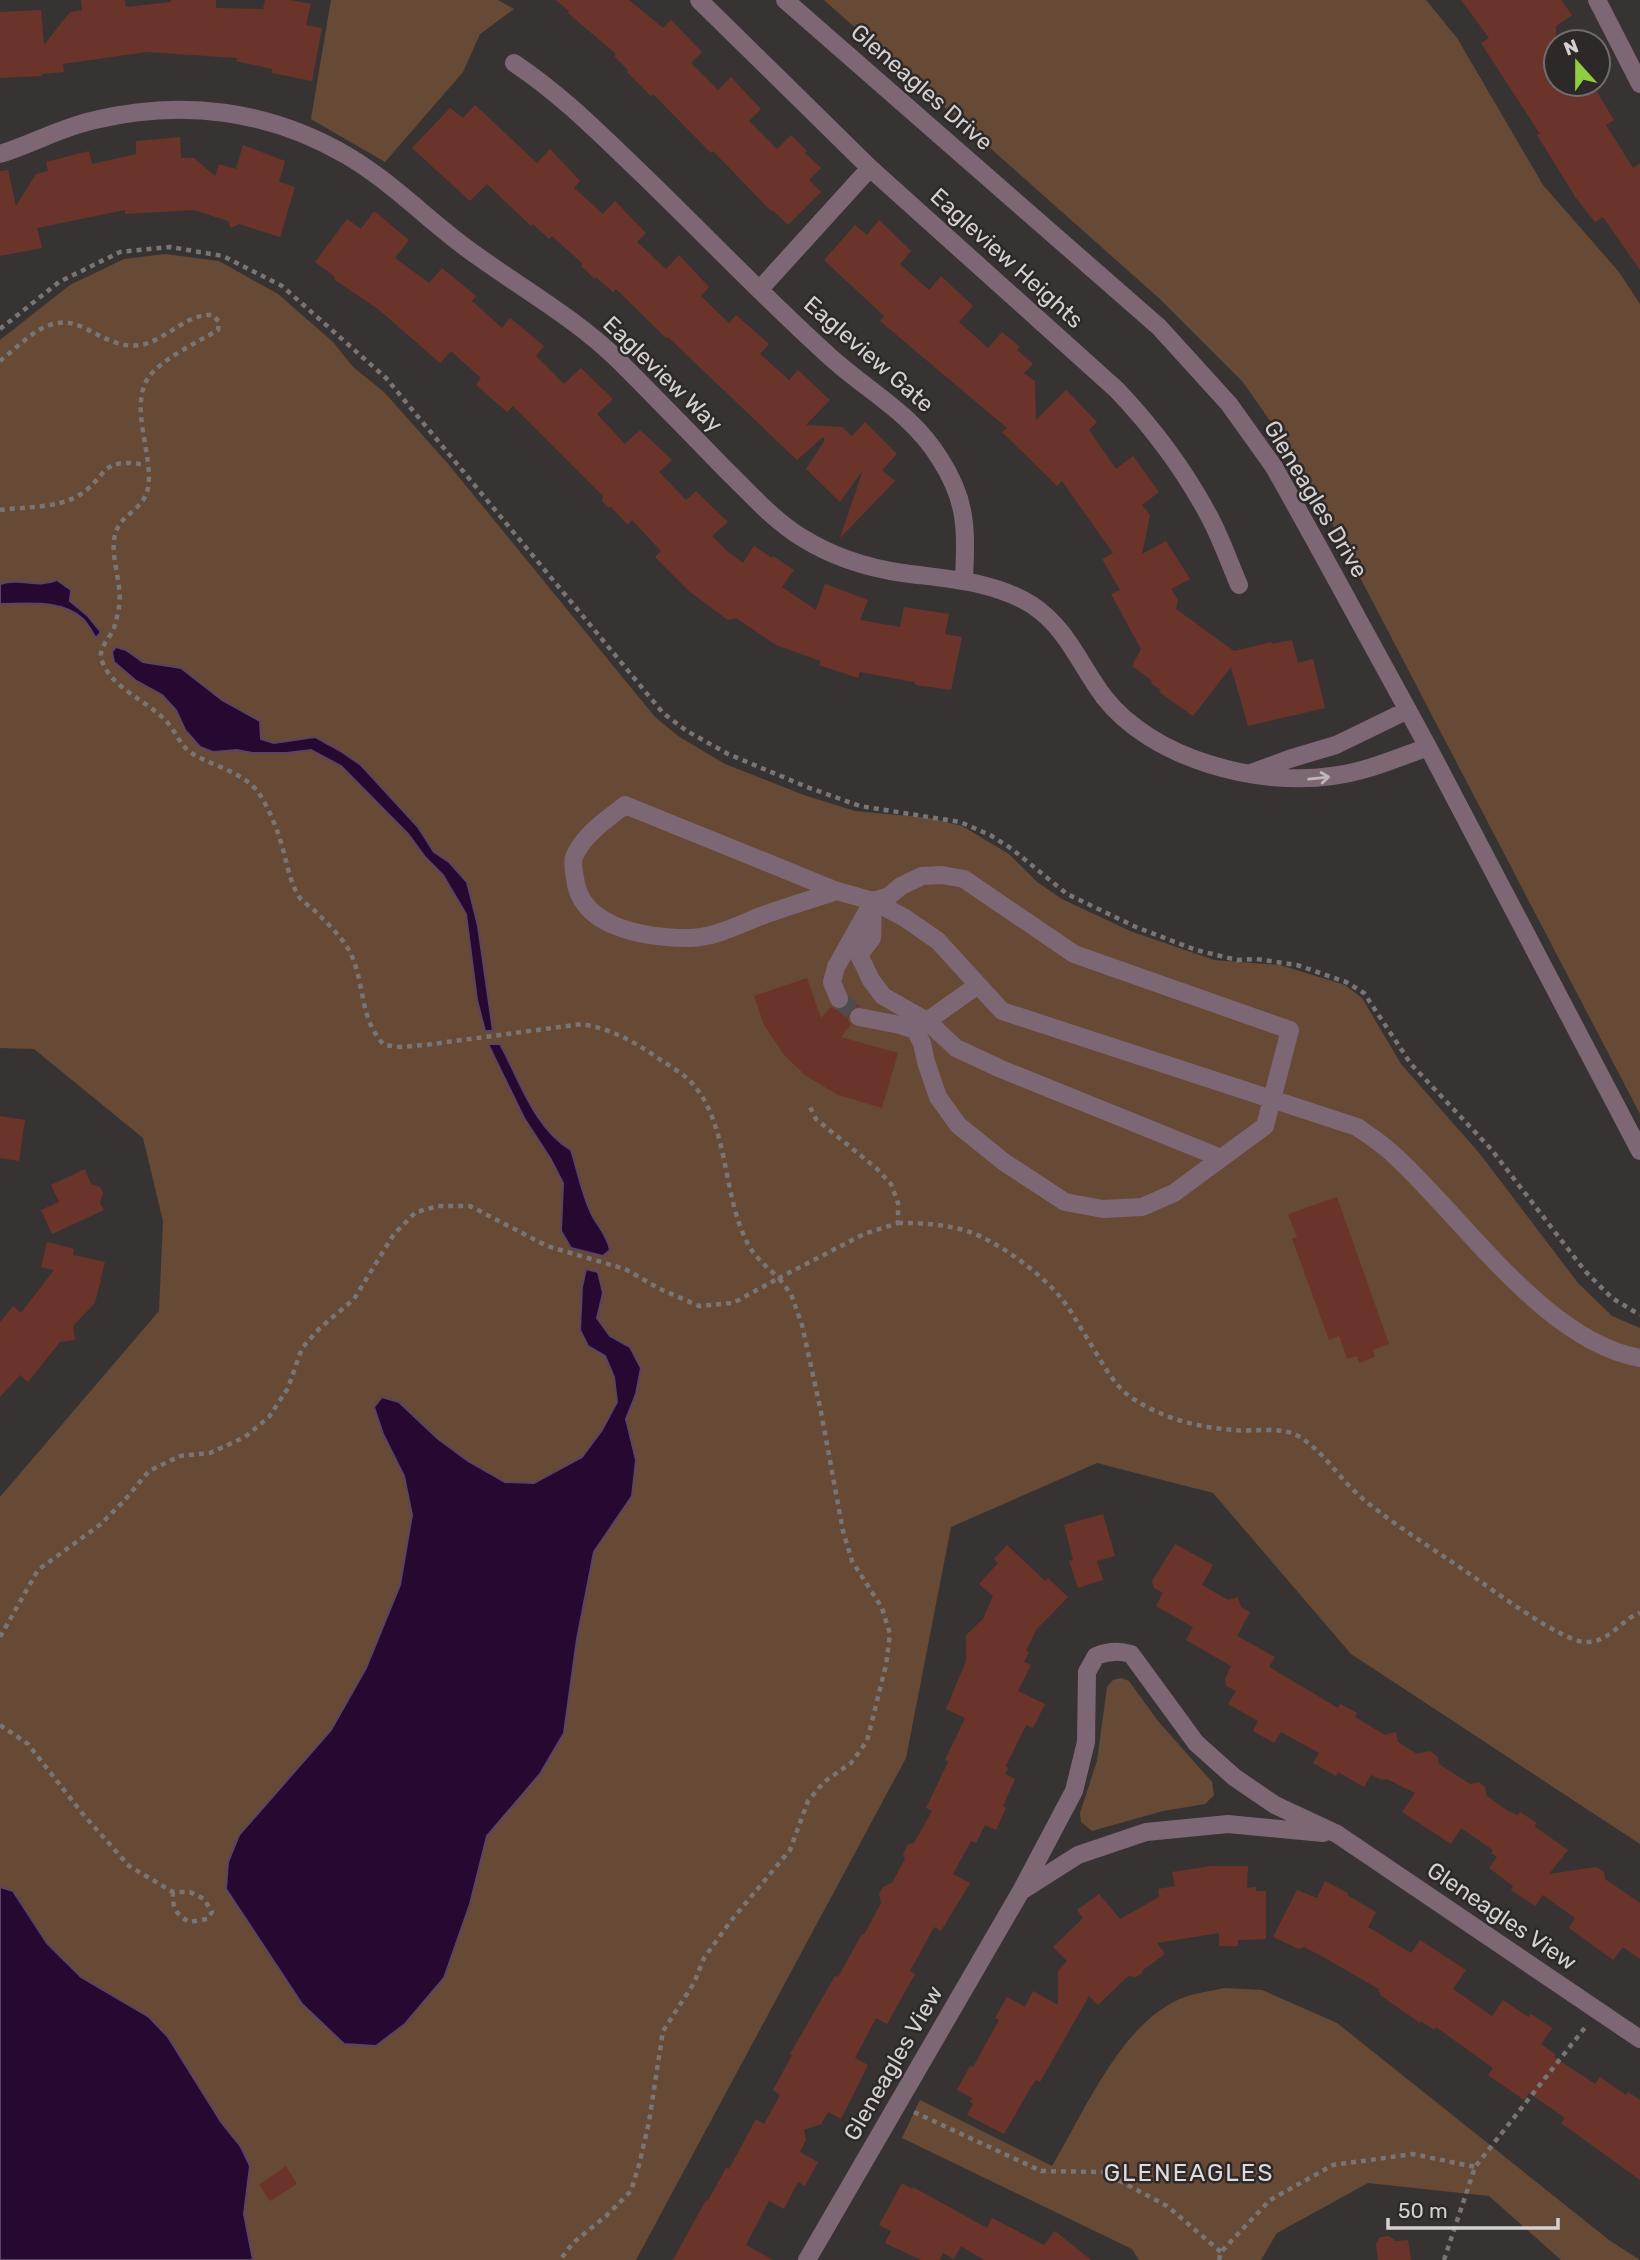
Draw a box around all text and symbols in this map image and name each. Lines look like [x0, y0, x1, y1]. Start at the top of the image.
street label: Gleneagles Drive [845, 18, 999, 156]
north arrow [1542, 28, 1612, 98]
text: N [1561, 34, 1582, 61]
street label: Eagleview Heights [925, 182, 1089, 334]
street label: Eagleview Gate [798, 290, 940, 418]
street label: Eagleview Way [597, 310, 729, 438]
street label: Gleneagles Drive [1258, 415, 1374, 583]
one-way arrow [1307, 771, 1329, 784]
street label: Gleneagles View [1422, 1856, 1582, 1976]
street label: Gleneagles View [837, 1981, 949, 2145]
district label: GLENEAGLES [1104, 2159, 1274, 2187]
scale bar [1388, 2186, 1558, 2230]
text: 50 m [1398, 2198, 1448, 2223]

